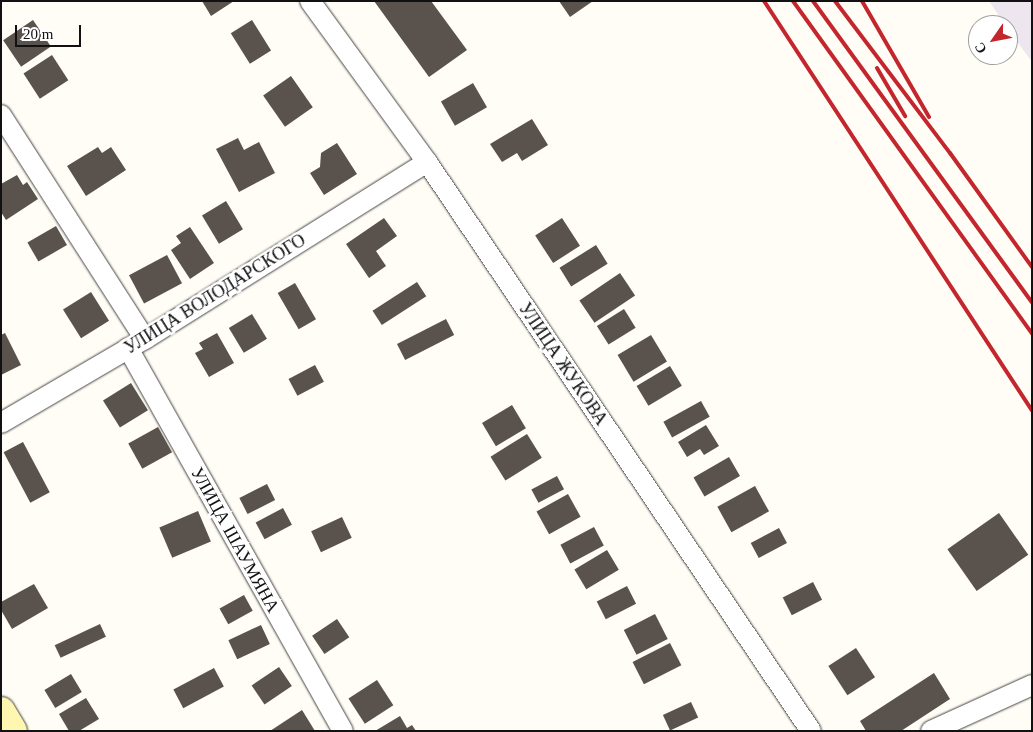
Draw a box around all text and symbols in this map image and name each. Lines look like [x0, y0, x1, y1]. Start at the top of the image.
scale bar [18, 15, 84, 47]
north arrow [968, 15, 1018, 65]
text: 20 m [23, 26, 53, 42]
text: С [972, 40, 990, 56]
street label: УЛИЦА ВОЛОДАРСКОГО [120, 229, 310, 359]
street label: УЛИЦА ЖУКОВА [514, 298, 612, 430]
street label: УЛИЦА ШАУМЯНА [186, 464, 284, 616]

